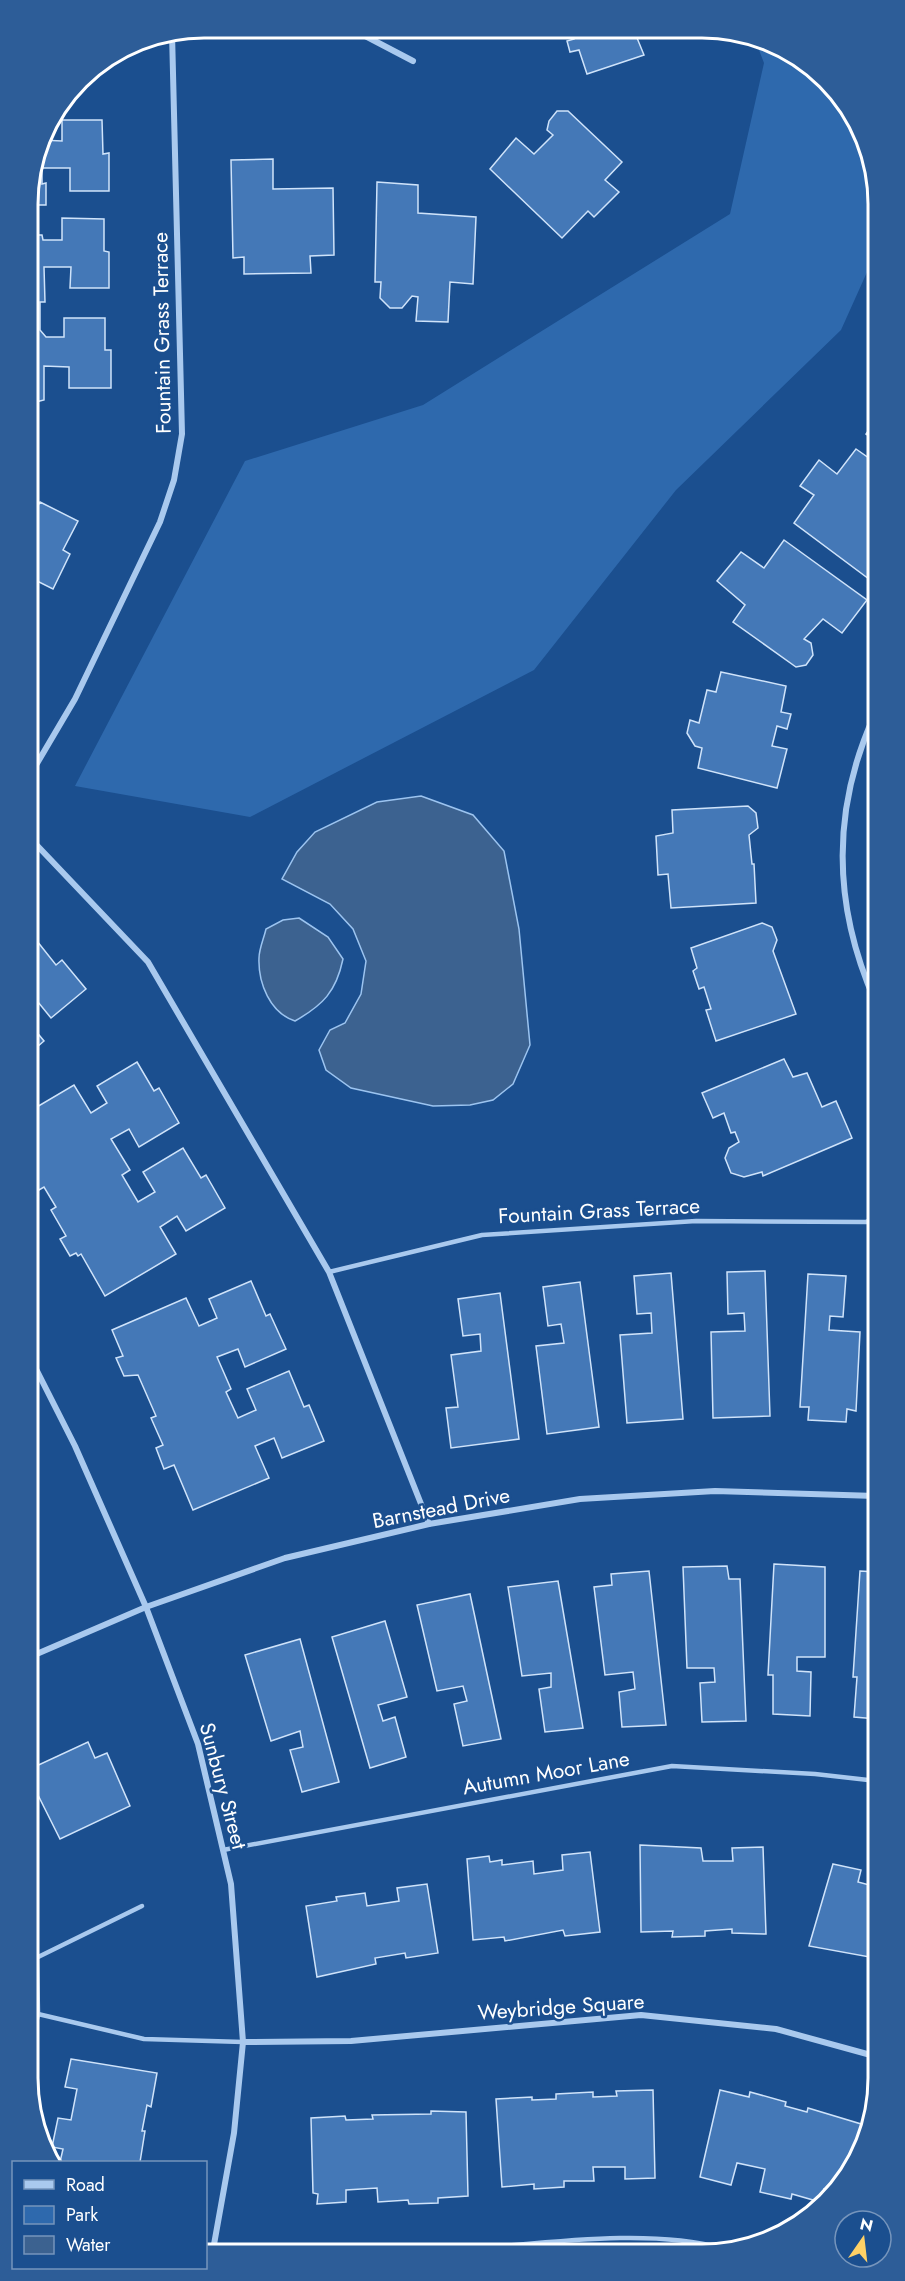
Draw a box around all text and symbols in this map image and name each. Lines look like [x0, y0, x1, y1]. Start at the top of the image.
street label: Fountain Grass Terrace [145, 232, 179, 434]
street label: Fountain Grass Terrace [497, 1191, 701, 1231]
street label: Barnstead Drive [370, 1480, 512, 1536]
street label: Sunbury Street [192, 1719, 254, 1853]
street label: Autumn Moor Lane [460, 1744, 632, 1802]
street label: Weybridge Square [477, 1986, 645, 2028]
legend [12, 2161, 207, 2269]
text: Road [66, 2172, 105, 2198]
text: Park [66, 2202, 98, 2228]
north arrow [833, 2209, 893, 2269]
text: N [858, 2212, 875, 2238]
text: Water [66, 2232, 111, 2258]

